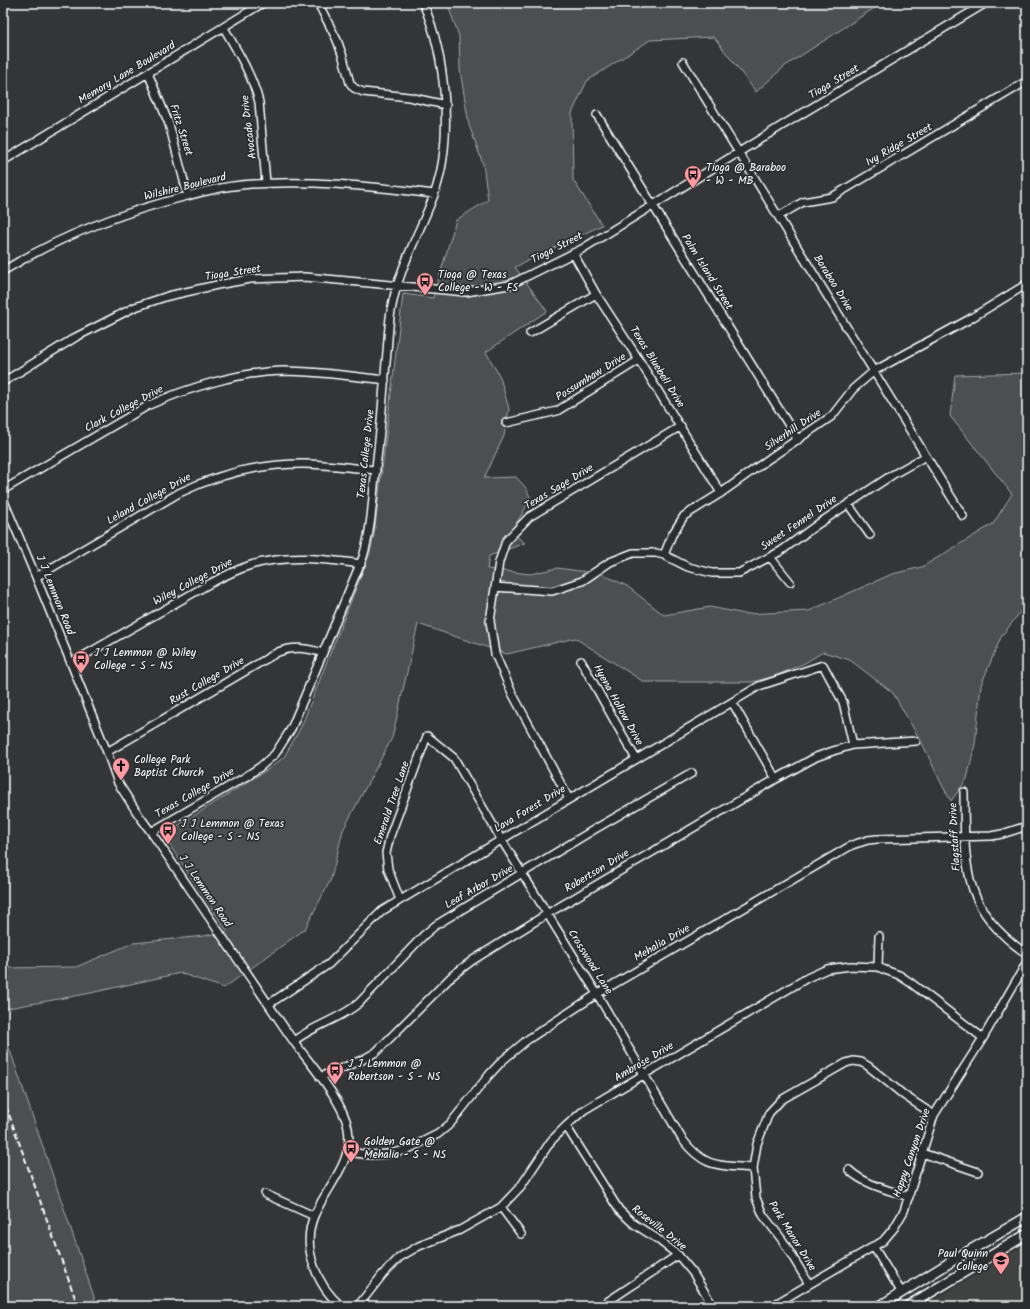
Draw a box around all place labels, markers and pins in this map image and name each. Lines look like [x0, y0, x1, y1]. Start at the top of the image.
place label: Tioga @ Baraboo - W - MB [706, 159, 786, 190]
bus stop icon: Tioga @ Baraboo - W - MB [683, 164, 703, 189]
place label: Tioga @ Texas College - W - FS [438, 266, 518, 297]
bus stop icon: Tioga @ Texas College - W - FS [415, 271, 435, 296]
place label: J J Lemmon @ Wiley College - S - NS [94, 644, 197, 675]
bus stop icon: J J Lemmon @ Wiley College - S - NS [71, 649, 91, 674]
place label: College Park Baptist Church [134, 751, 204, 782]
church icon: College Park Baptist Church [111, 756, 131, 781]
place label: J J Lemmon @ Texas College - S - NS [181, 815, 285, 846]
bus stop icon: J J Lemmon @ Texas College - S - NS [158, 820, 178, 845]
place label: J J Lemmon @ Robertson - S - NS [348, 1055, 441, 1086]
bus stop icon: J J Lemmon @ Robertson - S - NS [325, 1060, 345, 1085]
place label: Golden Gate @ Mehalia - S - NS [364, 1133, 446, 1164]
bus stop icon: Golden Gate @ Mehalia - S - NS [341, 1138, 361, 1163]
place label: Paul Quinn College [938, 1245, 988, 1276]
school or university icon: Paul Quinn College [991, 1250, 1011, 1275]

